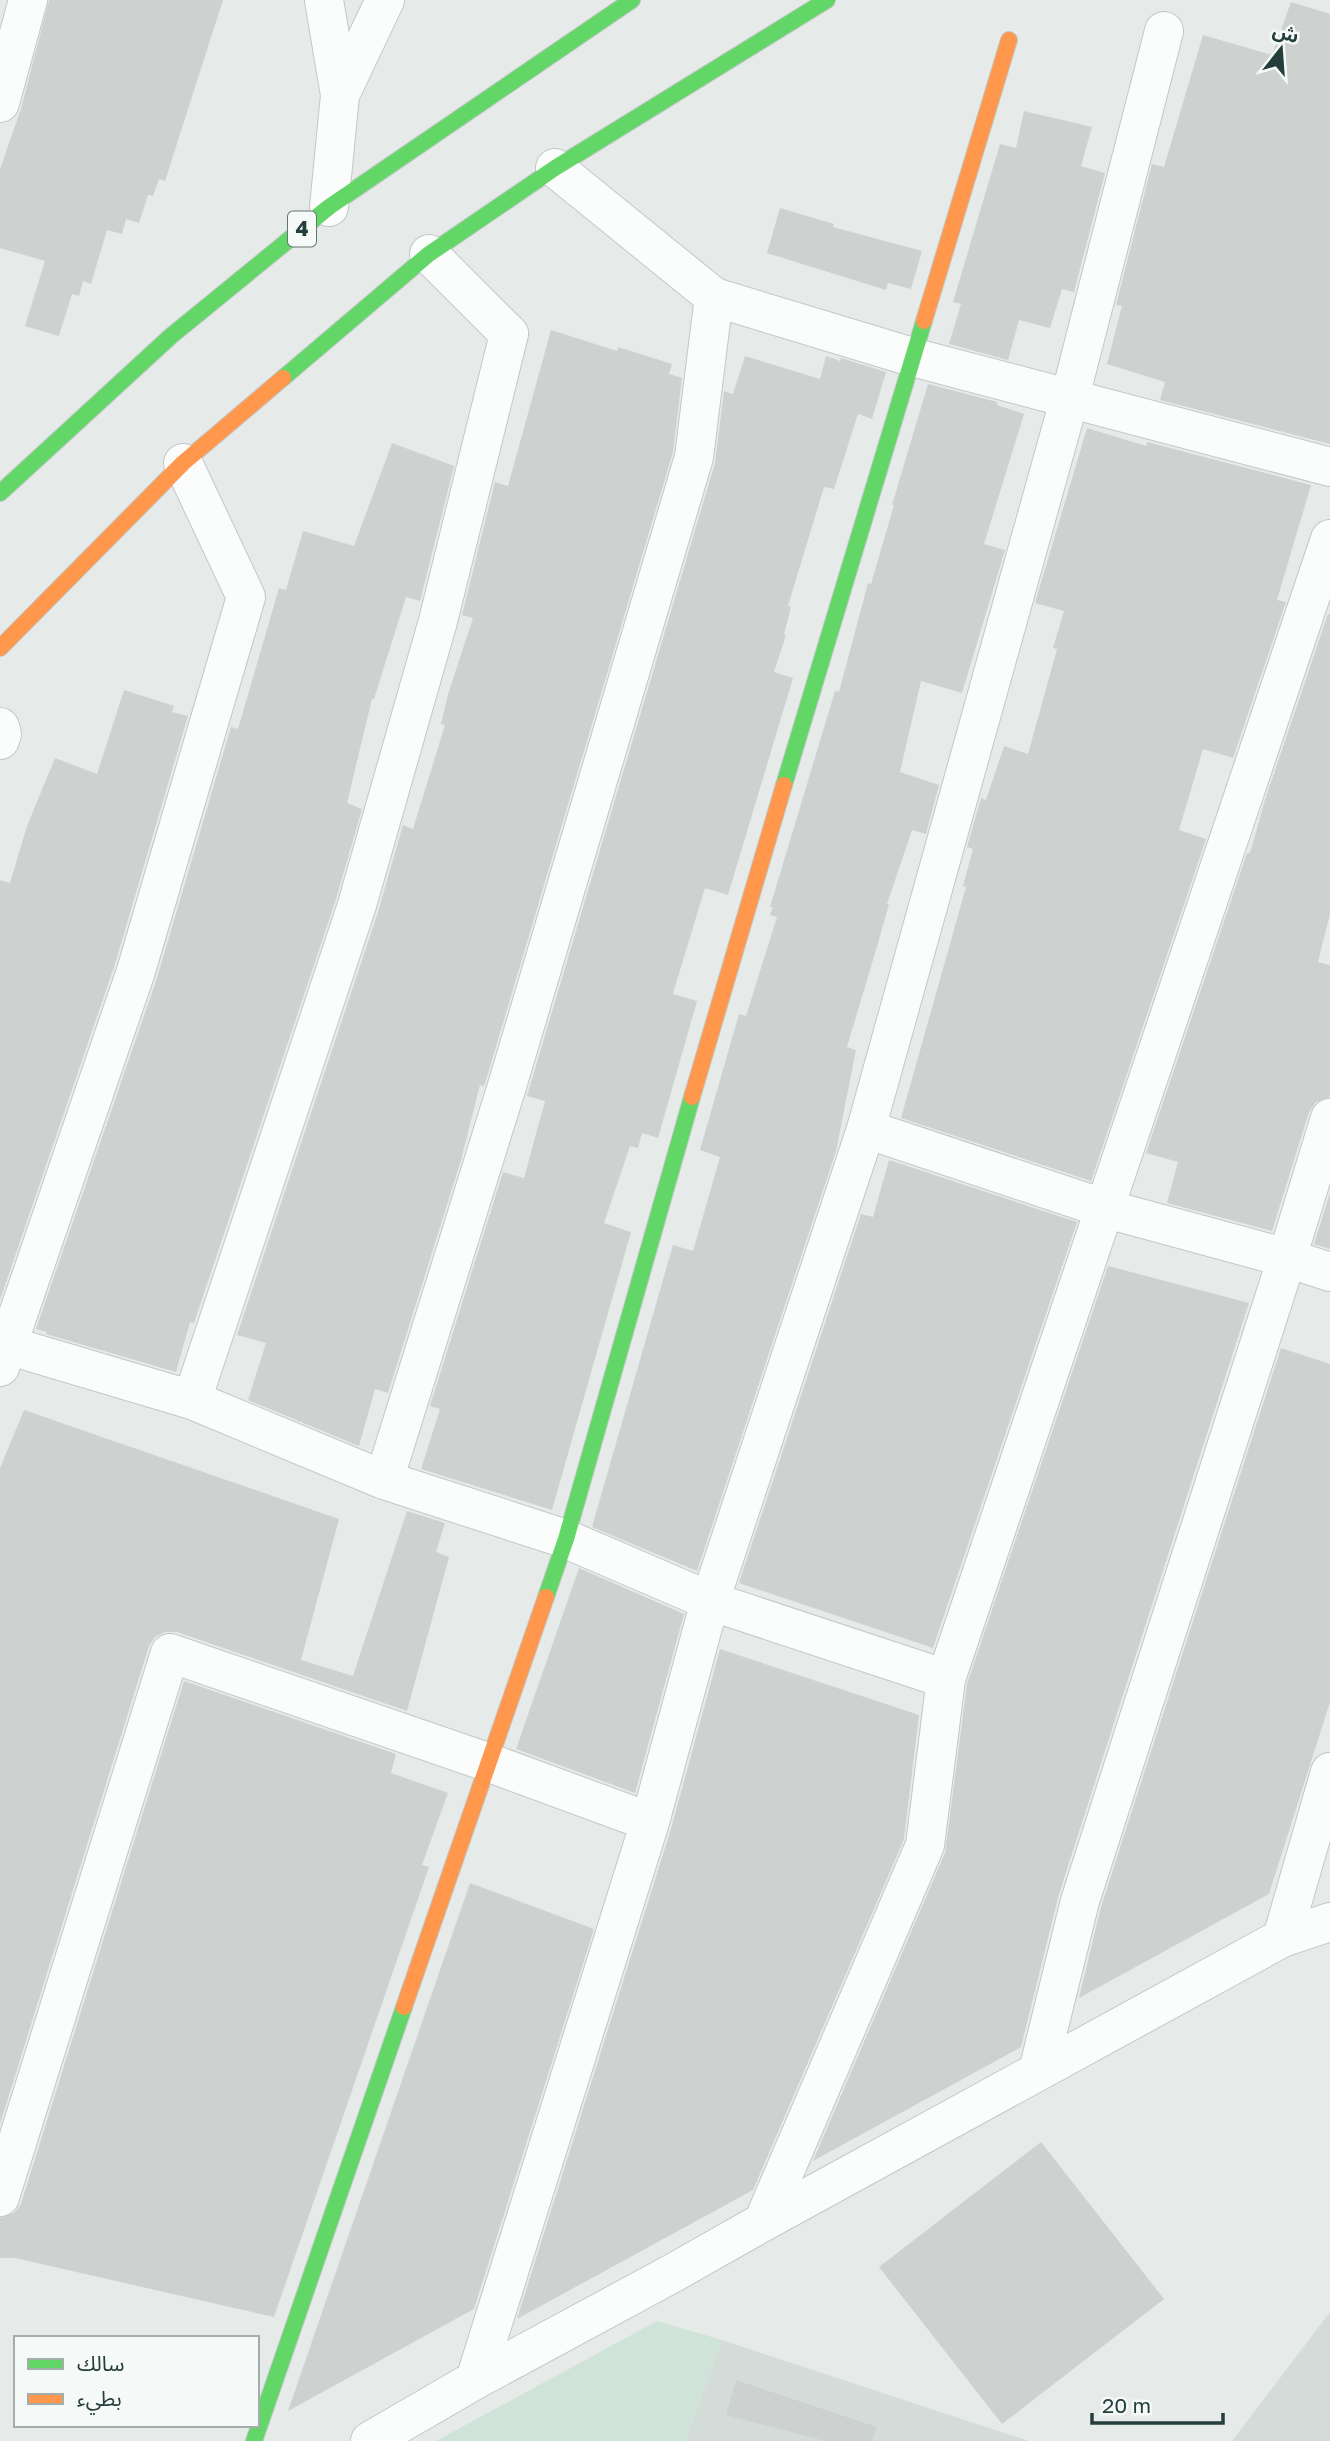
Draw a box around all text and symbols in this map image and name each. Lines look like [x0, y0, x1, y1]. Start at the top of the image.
north arrow [1246, 14, 1316, 84]
text: ش [1270, 17, 1302, 47]
road number: 4 [288, 212, 316, 246]
legend [14, 2336, 259, 2427]
text: سالك [77, 2350, 124, 2376]
scale bar [1092, 2382, 1223, 2426]
text: بطيء [77, 2385, 122, 2415]
text: 20 m [1102, 2392, 1151, 2418]

